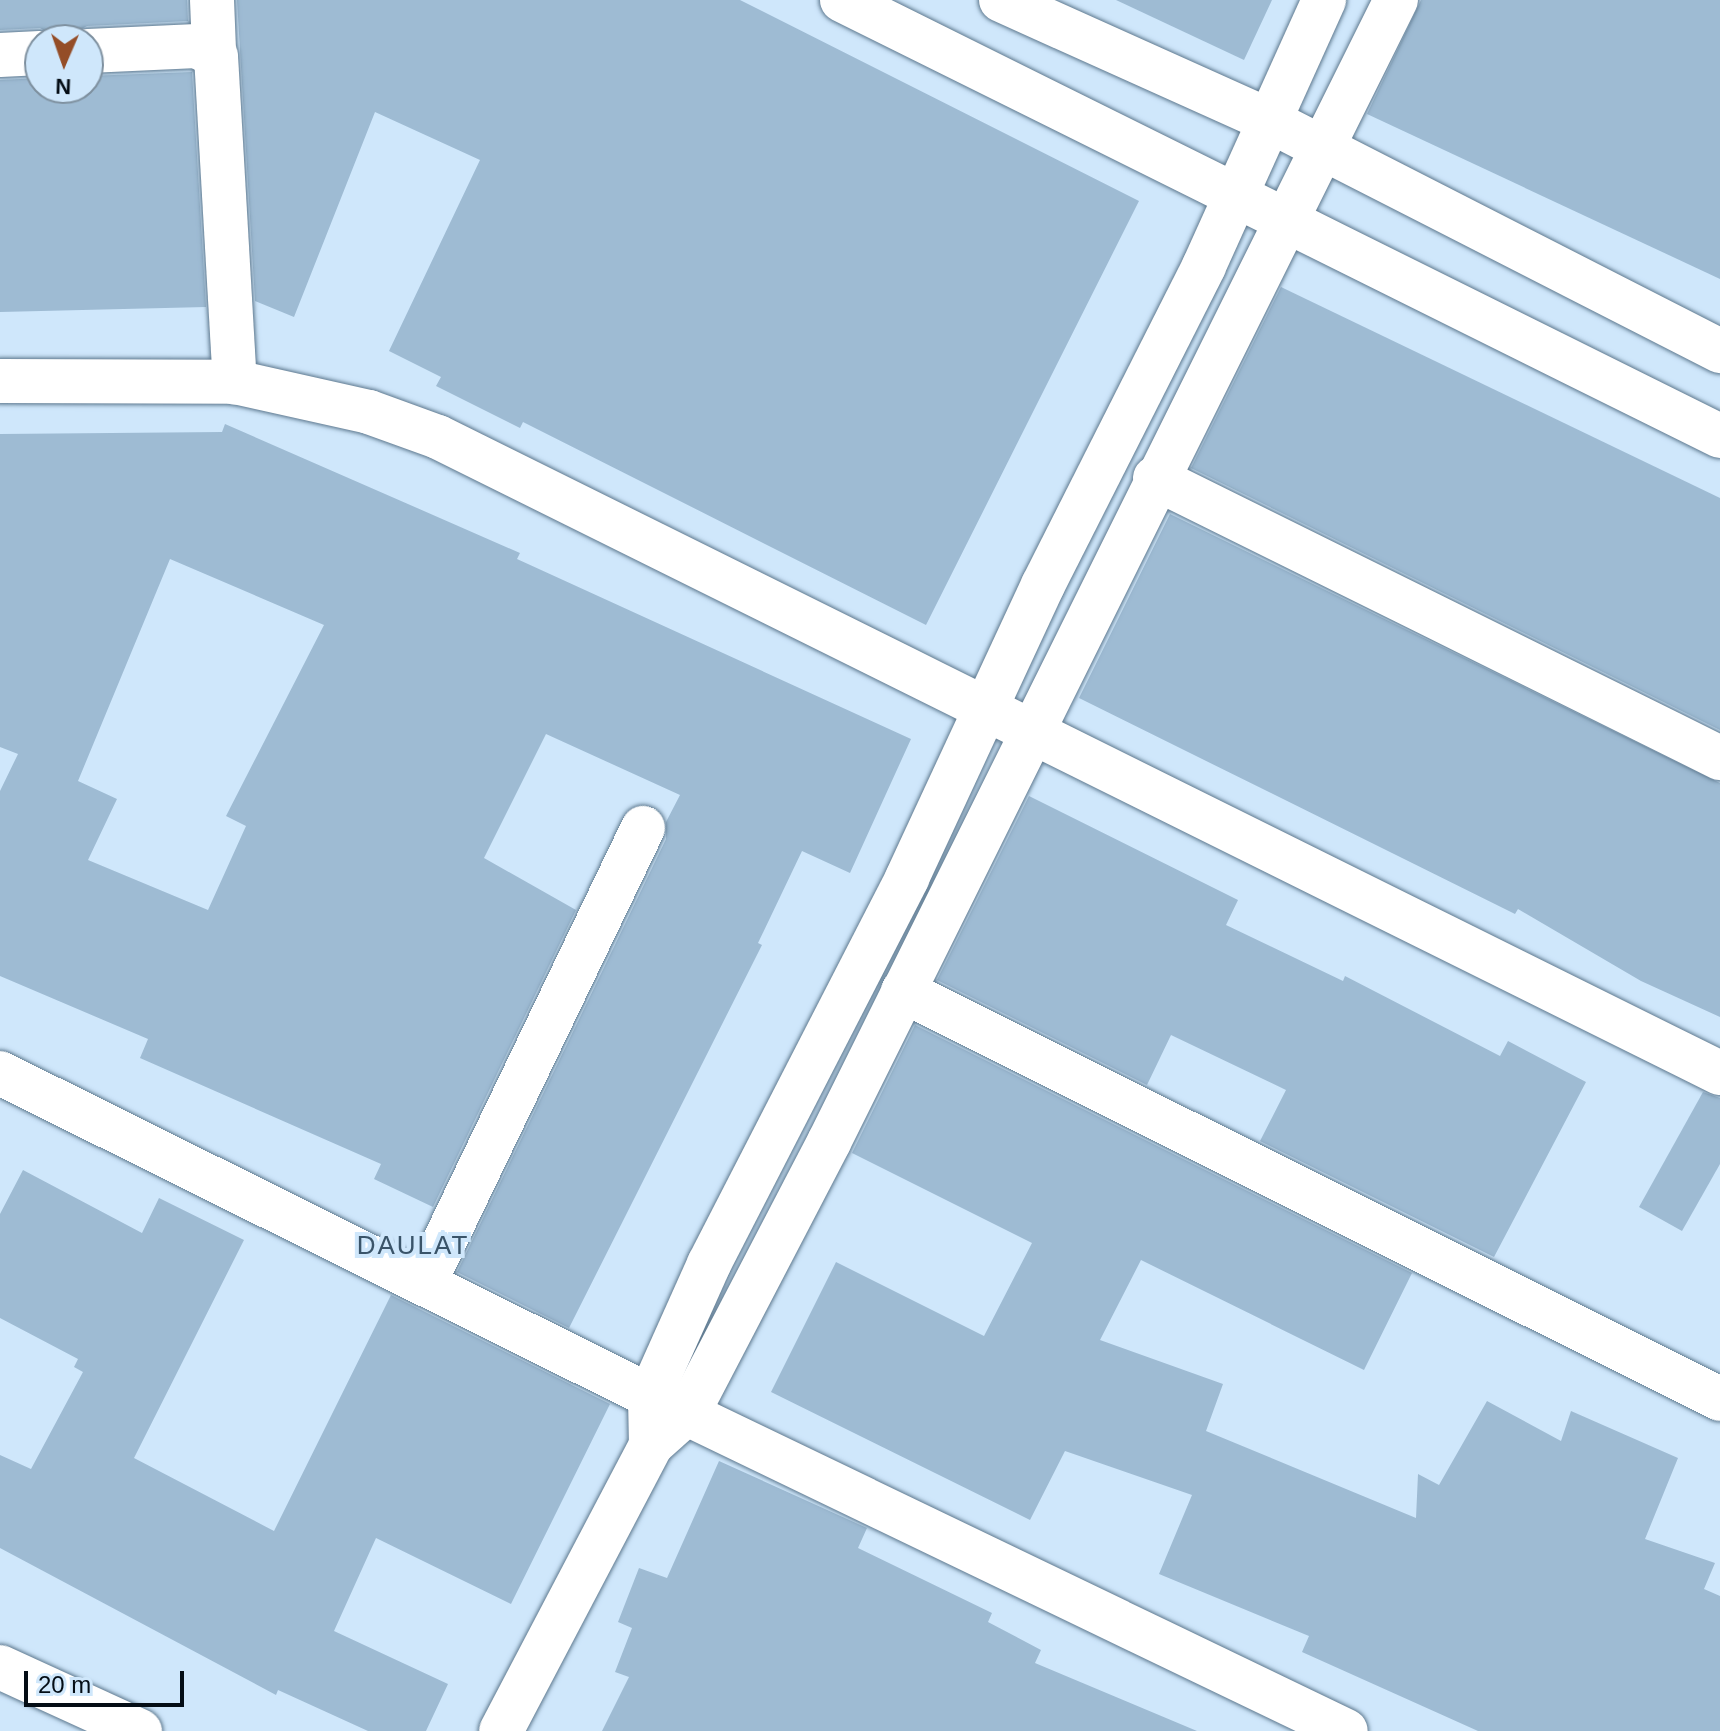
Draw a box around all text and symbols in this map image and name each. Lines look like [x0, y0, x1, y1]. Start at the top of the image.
north arrow [24, 24, 104, 104]
text: N [55, 74, 72, 99]
district label: DAULAT [357, 1230, 469, 1262]
scale bar [28, 1655, 188, 1705]
text: 20 m [38, 1671, 91, 1698]

